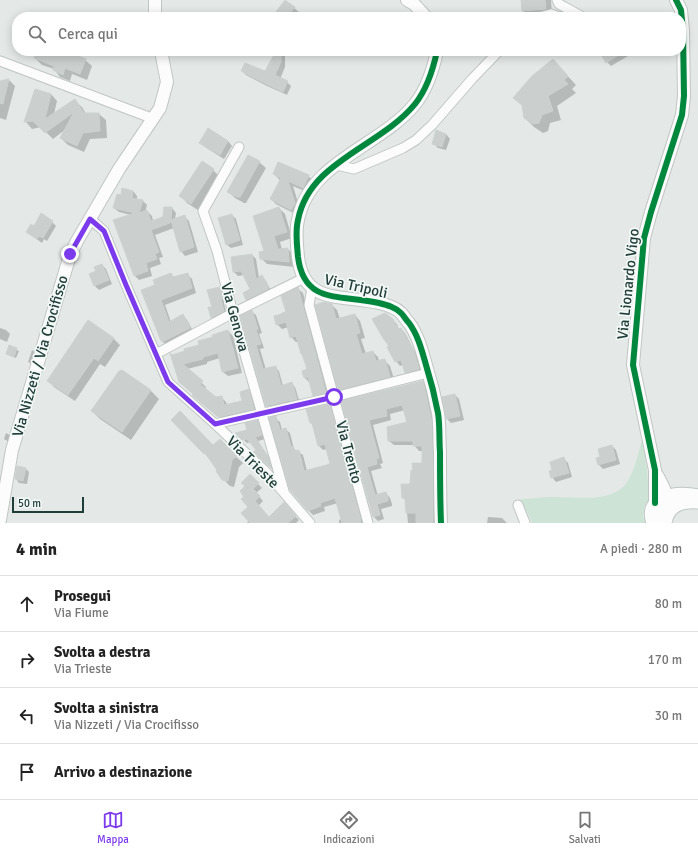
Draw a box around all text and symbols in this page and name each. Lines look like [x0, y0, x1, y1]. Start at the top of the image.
search box [12, 12, 686, 56]
icon: search [26, 23, 48, 45]
text: Cerca qui [58, 25, 118, 43]
street label: Via Lionardo Vigo [613, 227, 643, 340]
route end [61, 245, 79, 263]
street label: Via Tripoli [323, 270, 389, 302]
street label: Via Nizzeti / Via Crocifisso [8, 273, 72, 439]
street label: Via Genova [217, 280, 253, 354]
route start [325, 388, 343, 406]
street label: Via Trento [332, 419, 366, 485]
street label: Via Trieste [223, 432, 283, 492]
scale bar [12, 495, 84, 514]
text: 50 m [18, 497, 41, 510]
text: 4 min [16, 539, 57, 560]
text: A piedi · 280 m [600, 541, 682, 557]
text: Prosegui [54, 587, 111, 605]
icon: ahead [16, 593, 38, 615]
text: 80 m [655, 596, 682, 612]
text: Via Fiume [54, 605, 109, 621]
text: Svolta a destra [54, 643, 150, 661]
icon: right [16, 649, 38, 671]
text: 170 m [648, 652, 682, 668]
text: Via Trieste [54, 661, 112, 677]
text: Svolta a sinistra [54, 699, 159, 717]
icon: left [16, 705, 38, 727]
text: 30 m [655, 708, 682, 724]
text: Via Nizzeti / Via Crocifisso [54, 717, 199, 733]
icon: arrive [16, 761, 38, 783]
text: Arrivo a destinazione [54, 763, 192, 781]
tab: Mappa [97, 809, 129, 846]
tab: Indicazioni [323, 809, 374, 846]
tab: Salvati [569, 809, 601, 846]

